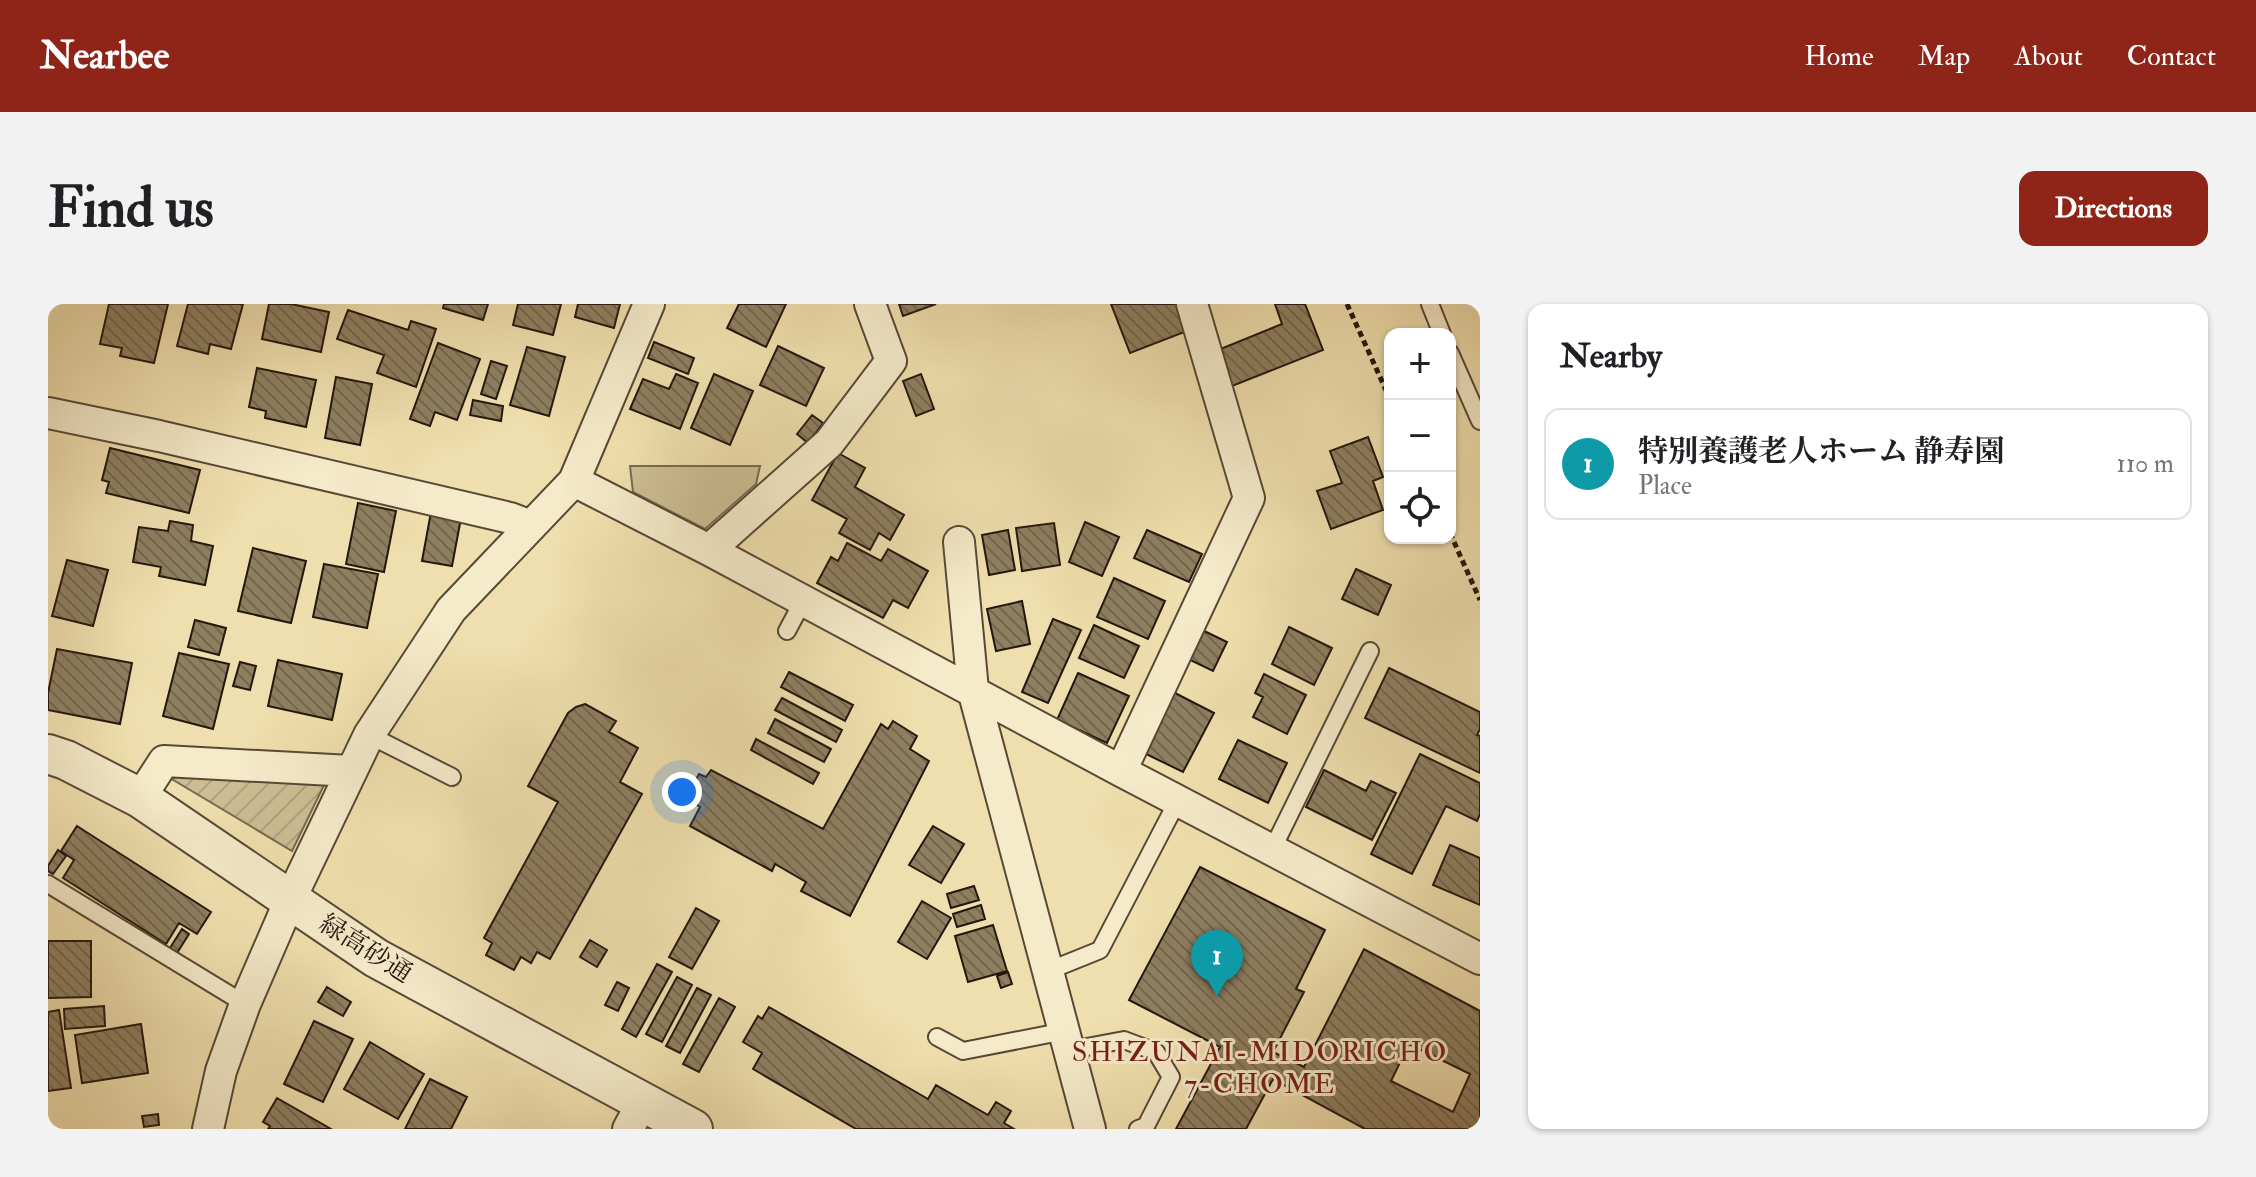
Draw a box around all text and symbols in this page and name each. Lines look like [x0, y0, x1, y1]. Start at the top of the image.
text: Nearbee [40, 32, 169, 80]
text: Home [1804, 39, 1874, 74]
text: Map [1918, 39, 1970, 74]
text: About [2014, 39, 2083, 74]
text: Contact [2127, 39, 2216, 74]
button: Directions [2019, 171, 2208, 246]
text: Find us [48, 173, 214, 244]
map controls [1384, 328, 1456, 544]
button: + [1384, 328, 1456, 400]
text: Nearby [1560, 335, 1662, 378]
button: − [1384, 400, 1456, 472]
text: 特別養護老人ホーム 静寿園 [1638, 433, 2004, 470]
text: 1 [1583, 448, 1593, 480]
text: 110 m [2117, 448, 2174, 480]
text: Place [1638, 470, 1692, 502]
button: locate [1384, 472, 1456, 544]
your location [662, 772, 702, 812]
street label: 緑高砂通 [313, 908, 418, 990]
pin: 1 [1191, 930, 1243, 996]
district label: SHIZUNAI-MIDORICHO 7-CHOME [1072, 1035, 1448, 1102]

